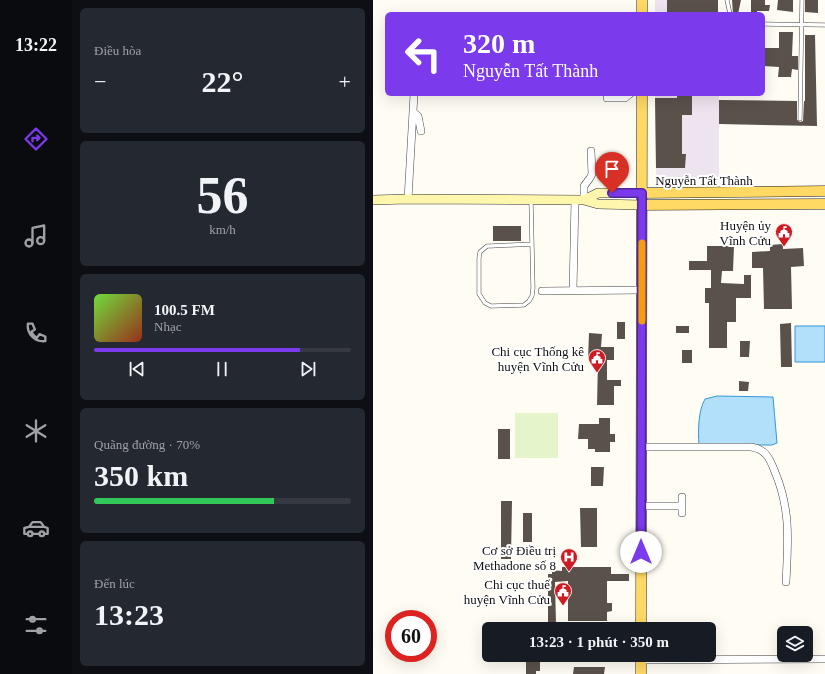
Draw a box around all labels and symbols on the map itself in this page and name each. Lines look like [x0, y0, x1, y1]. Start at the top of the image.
pin [595, 152, 629, 193]
street label: Nguyễn Tất Thành [655, 173, 753, 188]
place label: Huyện ủy Vĩnh Cửu [720, 218, 771, 248]
public building icon: Huyện ủy Vĩnh Cửu [774, 222, 794, 247]
place label: Chi cục Thống kê huyện Vĩnh Cửu [491, 344, 584, 374]
public building icon: Chi cục Thống kê huyện Vĩnh Cửu [587, 348, 607, 373]
position arrow [620, 531, 662, 573]
place label: Cơ sở Điều trị Methadone số 8 [473, 543, 556, 573]
hospital icon: Cơ sở Điều trị Methadone số 8 [559, 547, 579, 572]
place label: Chi cục thuế huyện Vĩnh Cửu [464, 577, 551, 607]
public building icon: Chi cục thuế huyện Vĩnh Cửu [553, 581, 573, 606]
speed limit sign: 60 [385, 610, 437, 662]

